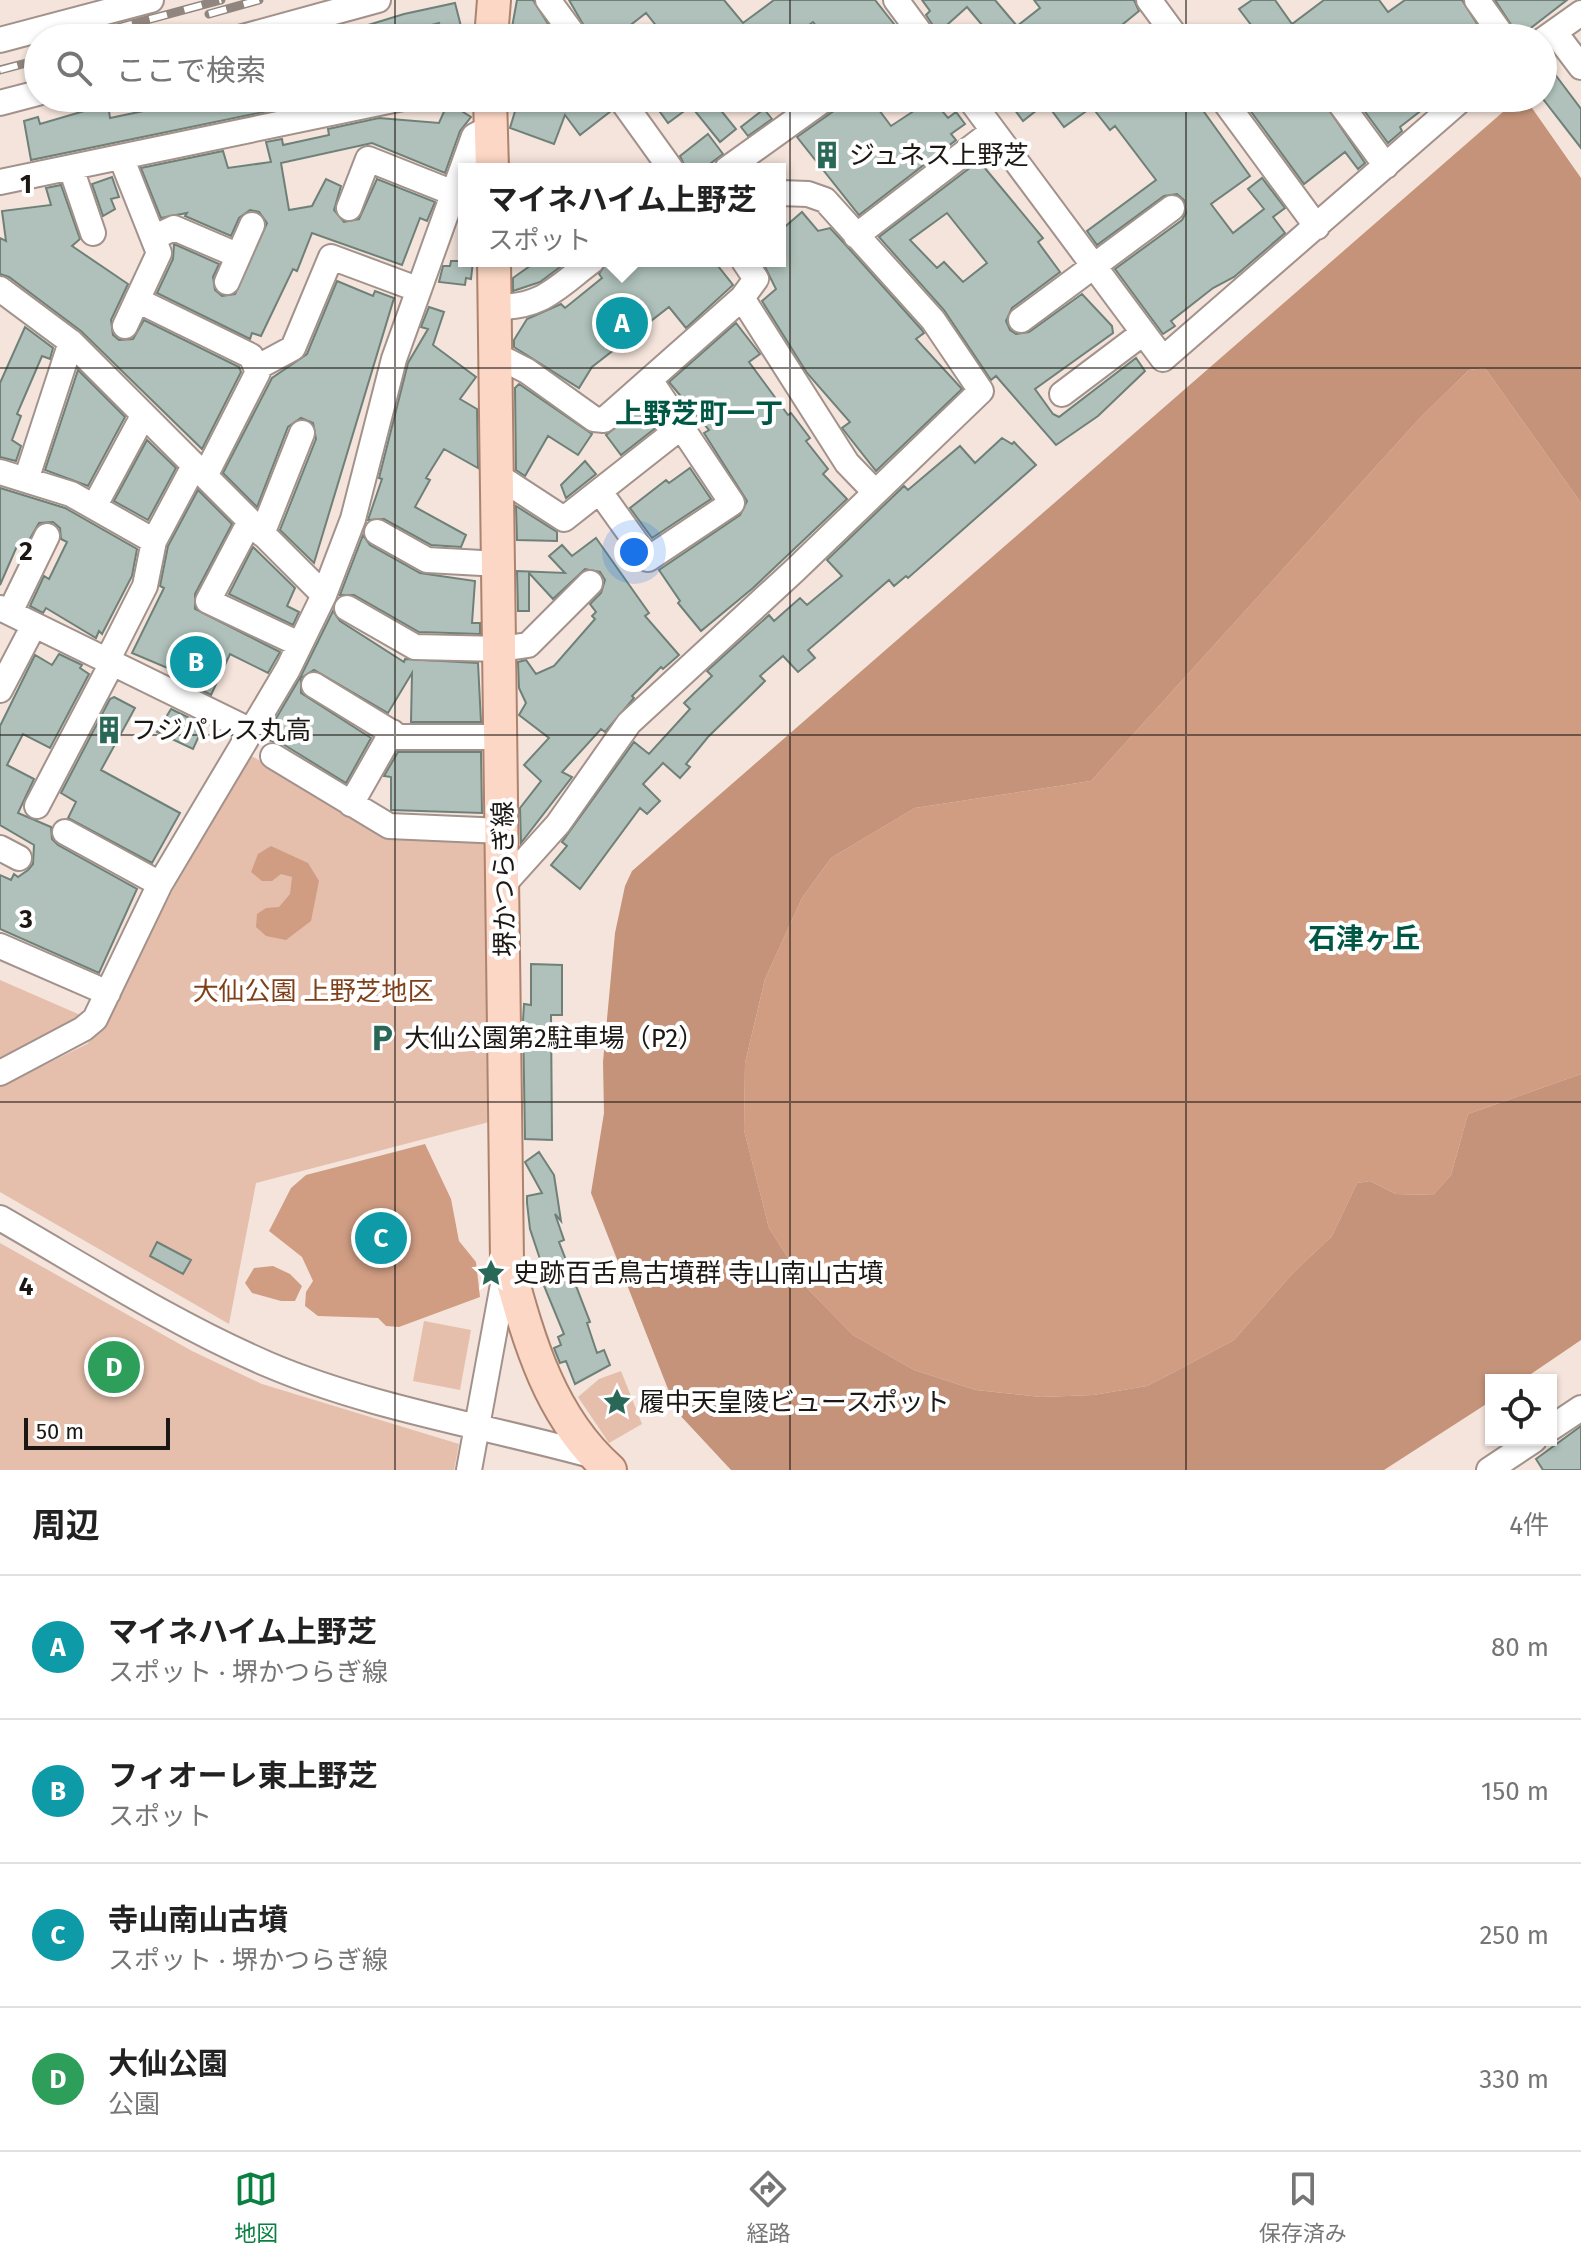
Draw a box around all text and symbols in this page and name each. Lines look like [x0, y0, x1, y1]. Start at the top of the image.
search box [24, 24, 1557, 112]
icon: search [52, 46, 96, 90]
text: ここで検索 [116, 53, 266, 89]
building icon: ジュネス上野芝 [812, 140, 842, 170]
place label: ジュネス上野芝 [849, 140, 1029, 171]
popup [458, 163, 786, 267]
text: 1 [20, 169, 32, 200]
text: マイネハイム上野芝 [488, 182, 756, 218]
text: スポット [488, 225, 592, 256]
pin: A [596, 293, 648, 353]
district label: 上野芝町一丁 [615, 397, 783, 430]
your location [614, 532, 654, 572]
text: 2 [19, 536, 33, 567]
pin: B [170, 632, 222, 692]
building icon: フジパレス丸高 [94, 715, 124, 745]
place label: フジパレス丸高 [131, 715, 311, 746]
street label: 堺かつらぎ線 [488, 801, 521, 957]
text: 3 [18, 904, 33, 935]
district label: 石津ヶ丘 [1308, 922, 1420, 955]
park label: 大仙公園 上野芝地区 [193, 976, 433, 1007]
parking icon: 大仙公園第2駐車場（P2） [367, 1023, 397, 1053]
place label: 大仙公園第2駐車場（P2） [404, 1023, 704, 1054]
pin: C [355, 1208, 407, 1268]
place icon: 史跡百舌鳥古墳群 寺山南山古墳 [476, 1258, 506, 1288]
place label: 史跡百舌鳥古墳群 寺山南山古墳 [513, 1258, 884, 1289]
text: 4 [19, 1271, 34, 1302]
pin: D [88, 1337, 140, 1397]
map controls [1485, 1374, 1557, 1446]
button: locate [1485, 1374, 1557, 1446]
place icon: 履中天皇陵ビュースポット [602, 1387, 632, 1417]
place label: 履中天皇陵ビュースポット [639, 1387, 950, 1418]
scale bar [24, 1414, 170, 1450]
text: 50 m [36, 1418, 84, 1445]
text: 周辺 [32, 1505, 100, 1546]
text: 4件 [1509, 1510, 1549, 1541]
text: マイネハイム上野芝 [108, 1614, 377, 1650]
text: A [50, 1632, 66, 1663]
text: 80 m [1491, 1632, 1549, 1663]
text: スポット · 堺かつらぎ線 [108, 1657, 388, 1688]
text: フィオーレ東上野芝 [108, 1758, 377, 1794]
text: B [50, 1776, 66, 1807]
text: 150 m [1481, 1776, 1549, 1807]
text: スポット [108, 1801, 212, 1832]
text: 寺山南山古墳 [108, 1902, 288, 1938]
text: C [51, 1920, 65, 1951]
text: 250 m [1479, 1920, 1549, 1951]
text: スポット · 堺かつらぎ線 [108, 1945, 388, 1976]
text: 大仙公園 [108, 2046, 228, 2082]
text: D [50, 2064, 66, 2095]
text: 330 m [1479, 2064, 1549, 2095]
text: 公園 [108, 2089, 160, 2120]
tab: 地図 [234, 2167, 278, 2247]
tab: 経路 [746, 2167, 791, 2247]
tab: 保存済み [1259, 2167, 1347, 2247]

